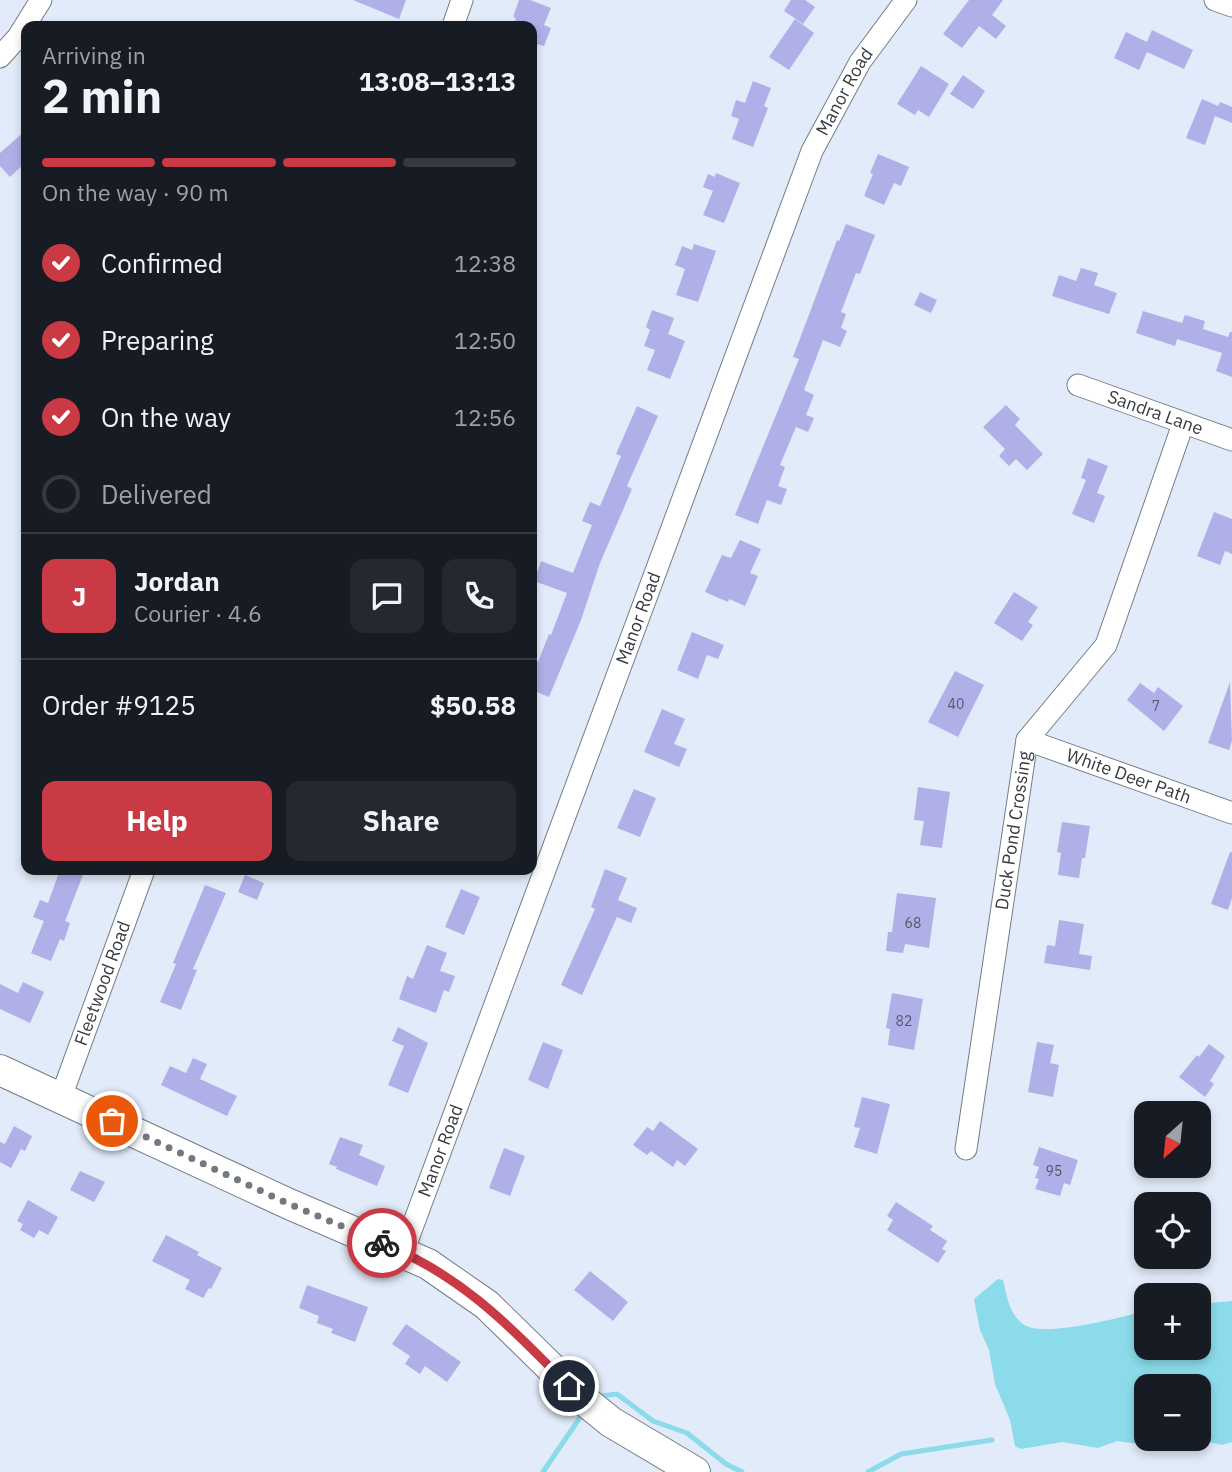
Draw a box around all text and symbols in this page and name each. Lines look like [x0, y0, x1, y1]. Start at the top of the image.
text: Arriving in [42, 40, 146, 70]
street label: Manor Road [810, 43, 878, 139]
text: 13:08–13:13 [359, 64, 516, 98]
text: 2 min [42, 66, 162, 126]
text: On the way · 90 m [42, 177, 229, 207]
icon: check [42, 244, 80, 282]
text: Confirmed [101, 246, 223, 280]
text: 12:38 [454, 248, 516, 278]
icon: check [42, 321, 80, 359]
text: Preparing [101, 323, 214, 357]
text: 12:50 [454, 325, 516, 355]
street label: Sandra Lane [1104, 384, 1206, 440]
icon: check [42, 398, 80, 436]
text: On the way [101, 400, 231, 434]
text: 12:56 [454, 402, 516, 432]
text: Delivered [101, 477, 212, 511]
button: chat [350, 559, 424, 633]
button: phone [442, 559, 516, 633]
text: Jordan [134, 564, 220, 598]
street label: Manor Road [610, 569, 666, 668]
text: J [72, 579, 86, 613]
text: Courier · 4.6 [134, 598, 262, 628]
text: Order #9125 [42, 688, 196, 722]
text: $50.58 [430, 688, 516, 722]
house number: 40 [948, 695, 964, 713]
house number: 7 [1152, 697, 1160, 715]
street label: White Deer Path [1063, 743, 1194, 809]
street label: Duck Pond Crossing [990, 749, 1036, 911]
button: Help [42, 781, 272, 861]
button: Share [286, 781, 516, 861]
house number: 68 [905, 914, 921, 932]
street label: Fleetwood Road [69, 918, 135, 1049]
house number: 82 [896, 1012, 912, 1030]
pin [82, 1091, 142, 1151]
street label: Manor Road [412, 1101, 468, 1200]
north arrow [1134, 1101, 1211, 1178]
map controls [1134, 1101, 1211, 1451]
icon: bag [93, 1102, 131, 1140]
house number: 95 [1046, 1162, 1062, 1180]
button: locate [1134, 1192, 1211, 1269]
courier [347, 1208, 417, 1278]
icon: bike [363, 1224, 401, 1262]
button: + [1134, 1283, 1211, 1360]
pin [539, 1356, 599, 1416]
icon: home [550, 1367, 588, 1405]
button: − [1134, 1374, 1211, 1451]

